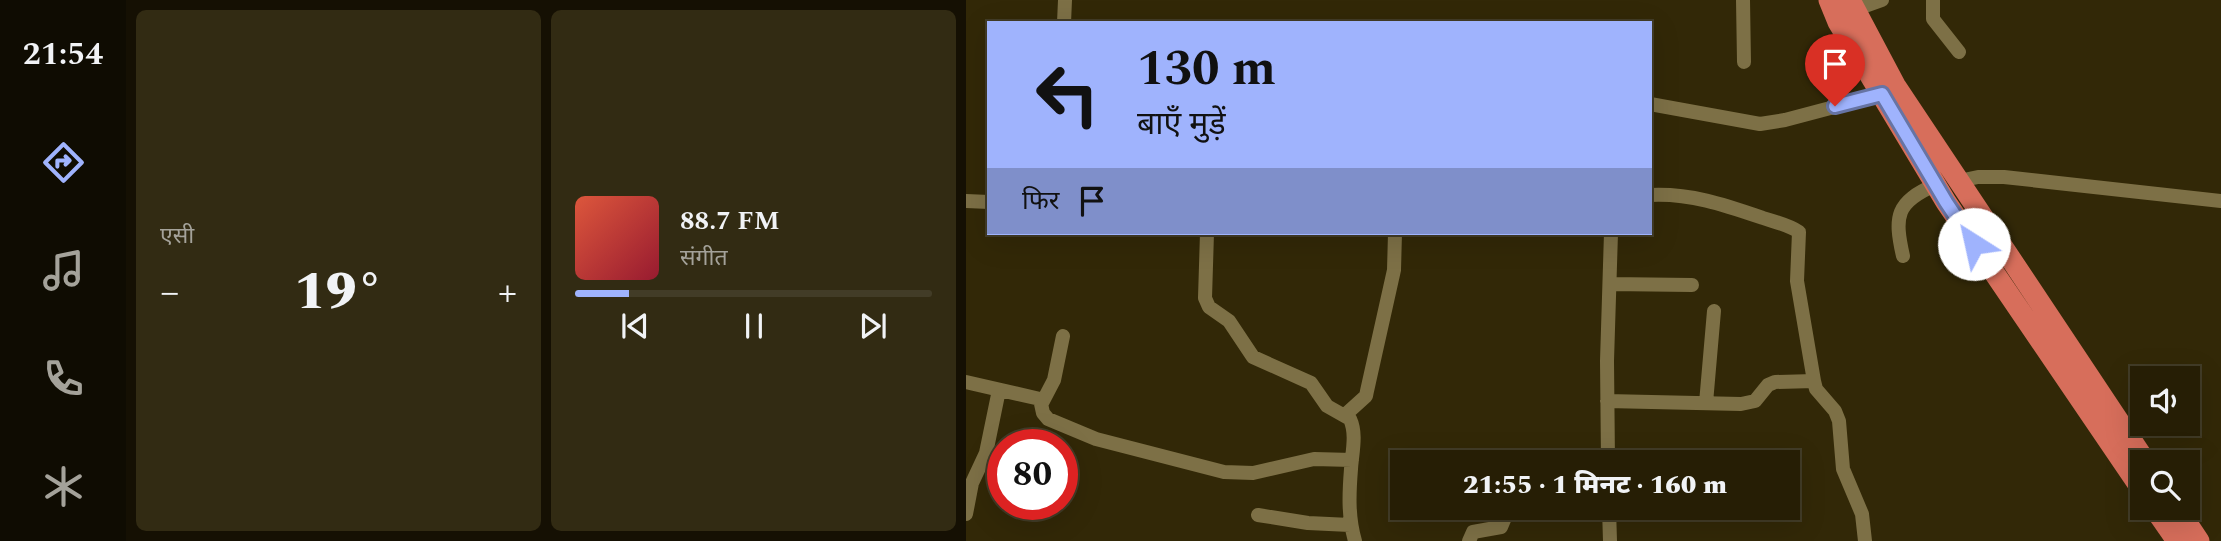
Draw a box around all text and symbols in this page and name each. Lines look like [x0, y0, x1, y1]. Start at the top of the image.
text: 21:54 [23, 30, 103, 79]
text: 130 m [1137, 32, 1276, 107]
pin [1805, 34, 1865, 106]
icon: arrive [1816, 45, 1854, 83]
icon: left [1022, 49, 1113, 140]
text: बाएँ मुड़ें [1137, 100, 1226, 149]
icon: directions [39, 138, 88, 187]
text: फिर [1022, 181, 1059, 221]
icon: arrive [1073, 182, 1111, 220]
text: 88.7 FM [680, 201, 780, 241]
position arrow [1937, 207, 2011, 281]
text: एसी [160, 219, 194, 254]
text: संगीत [680, 241, 728, 276]
icon: music [39, 246, 88, 295]
text: 19° [294, 253, 383, 332]
text: − [160, 264, 179, 322]
text: + [498, 264, 517, 322]
icon: previous [616, 307, 654, 345]
icon: pause [735, 307, 773, 345]
icon: next [854, 307, 892, 345]
icon: phone [39, 354, 88, 403]
map controls [2130, 366, 2200, 520]
button: sound [2130, 366, 2200, 436]
speed limit sign: 80 [987, 429, 1078, 520]
button: search [2130, 450, 2200, 520]
icon: climate [39, 462, 88, 511]
text: 21:55 · 1 मिनट · 160 m [1463, 465, 1727, 505]

